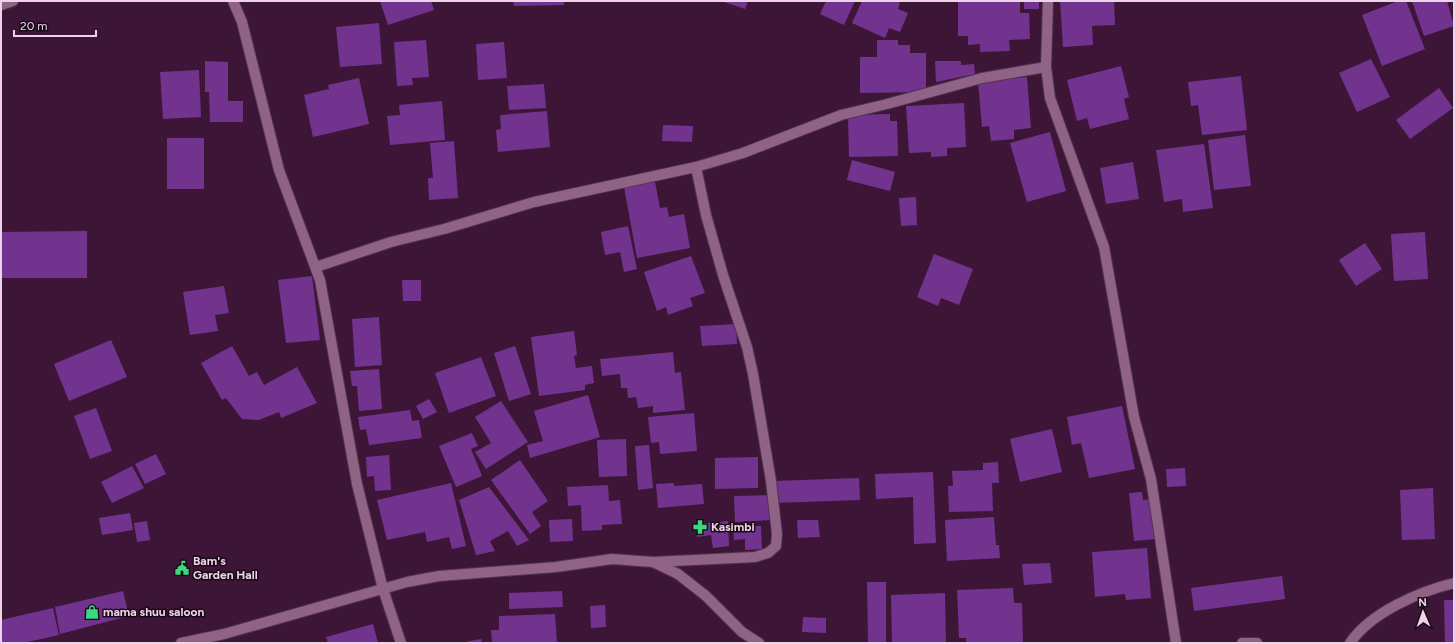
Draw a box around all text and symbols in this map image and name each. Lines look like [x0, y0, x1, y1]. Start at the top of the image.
scale bar [14, 12, 96, 38]
text: 20 m [20, 19, 48, 33]
pharmacy icon: Kasimbi [692, 519, 708, 535]
place label: Kasimbi [711, 520, 755, 534]
place label: Bam's Garden Hall [193, 554, 258, 582]
public building icon: Bam's Garden Hall [174, 560, 190, 576]
north arrow [1403, 592, 1443, 632]
text: N [1418, 596, 1427, 609]
shop icon: mama shuu saloon [84, 604, 100, 620]
place label: mama shuu saloon [103, 605, 204, 619]

